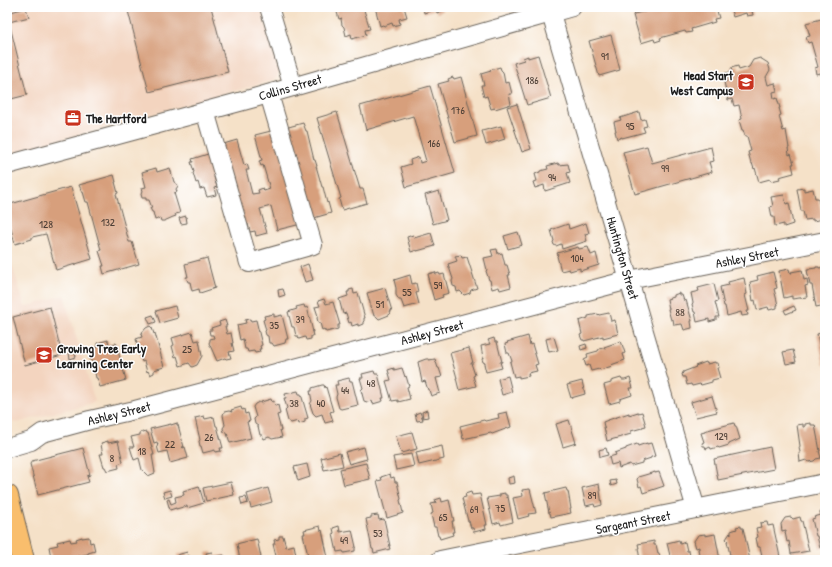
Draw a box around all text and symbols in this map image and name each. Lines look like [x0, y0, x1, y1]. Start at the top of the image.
house number: 91 [601, 49, 609, 63]
place label: Head Start West Campus [671, 66, 734, 100]
street label: Collins Street [256, 69, 324, 105]
school or university icon: Head Start West Campus [736, 72, 756, 92]
house number: 186 [525, 73, 539, 87]
house number: 176 [451, 103, 466, 117]
office icon: The Hartford [63, 108, 83, 128]
place label: The Hartford [85, 109, 147, 127]
house number: 95 [626, 119, 635, 133]
house number: 166 [428, 136, 441, 150]
house number: 99 [661, 161, 669, 175]
house number: 94 [548, 170, 556, 184]
house number: 132 [101, 215, 115, 229]
street label: Huntington Street [603, 215, 644, 302]
house number: 128 [39, 217, 53, 231]
street label: Ashley Street [714, 242, 781, 272]
house number: 104 [570, 251, 584, 265]
house number: 59 [434, 278, 442, 292]
house number: 55 [402, 285, 412, 299]
house number: 51 [376, 297, 384, 311]
house number: 88 [675, 305, 685, 319]
house number: 39 [296, 312, 304, 326]
street label: Ashley Street [399, 315, 466, 349]
house number: 35 [269, 318, 279, 332]
place label: Growing Tree Early Learning Center [57, 339, 147, 373]
house number: 25 [182, 342, 192, 356]
school or university icon: Growing Tree Early Learning Center [34, 345, 54, 365]
house number: 48 [367, 376, 376, 390]
house number: 44 [341, 383, 349, 397]
street label: Ashley Street [86, 396, 153, 429]
house number: 38 [289, 396, 299, 410]
house number: 40 [316, 396, 326, 410]
house number: 129 [714, 429, 728, 443]
house number: 26 [204, 430, 214, 444]
house number: 22 [165, 437, 175, 451]
house number: 18 [138, 444, 147, 458]
house number: 8 [110, 451, 115, 465]
house number: 89 [588, 488, 596, 502]
house number: 75 [495, 501, 505, 515]
house number: 69 [470, 502, 478, 516]
street label: Sargeant Street [594, 506, 672, 538]
house number: 65 [438, 510, 448, 524]
house number: 53 [373, 526, 383, 540]
house number: 49 [340, 533, 348, 547]

